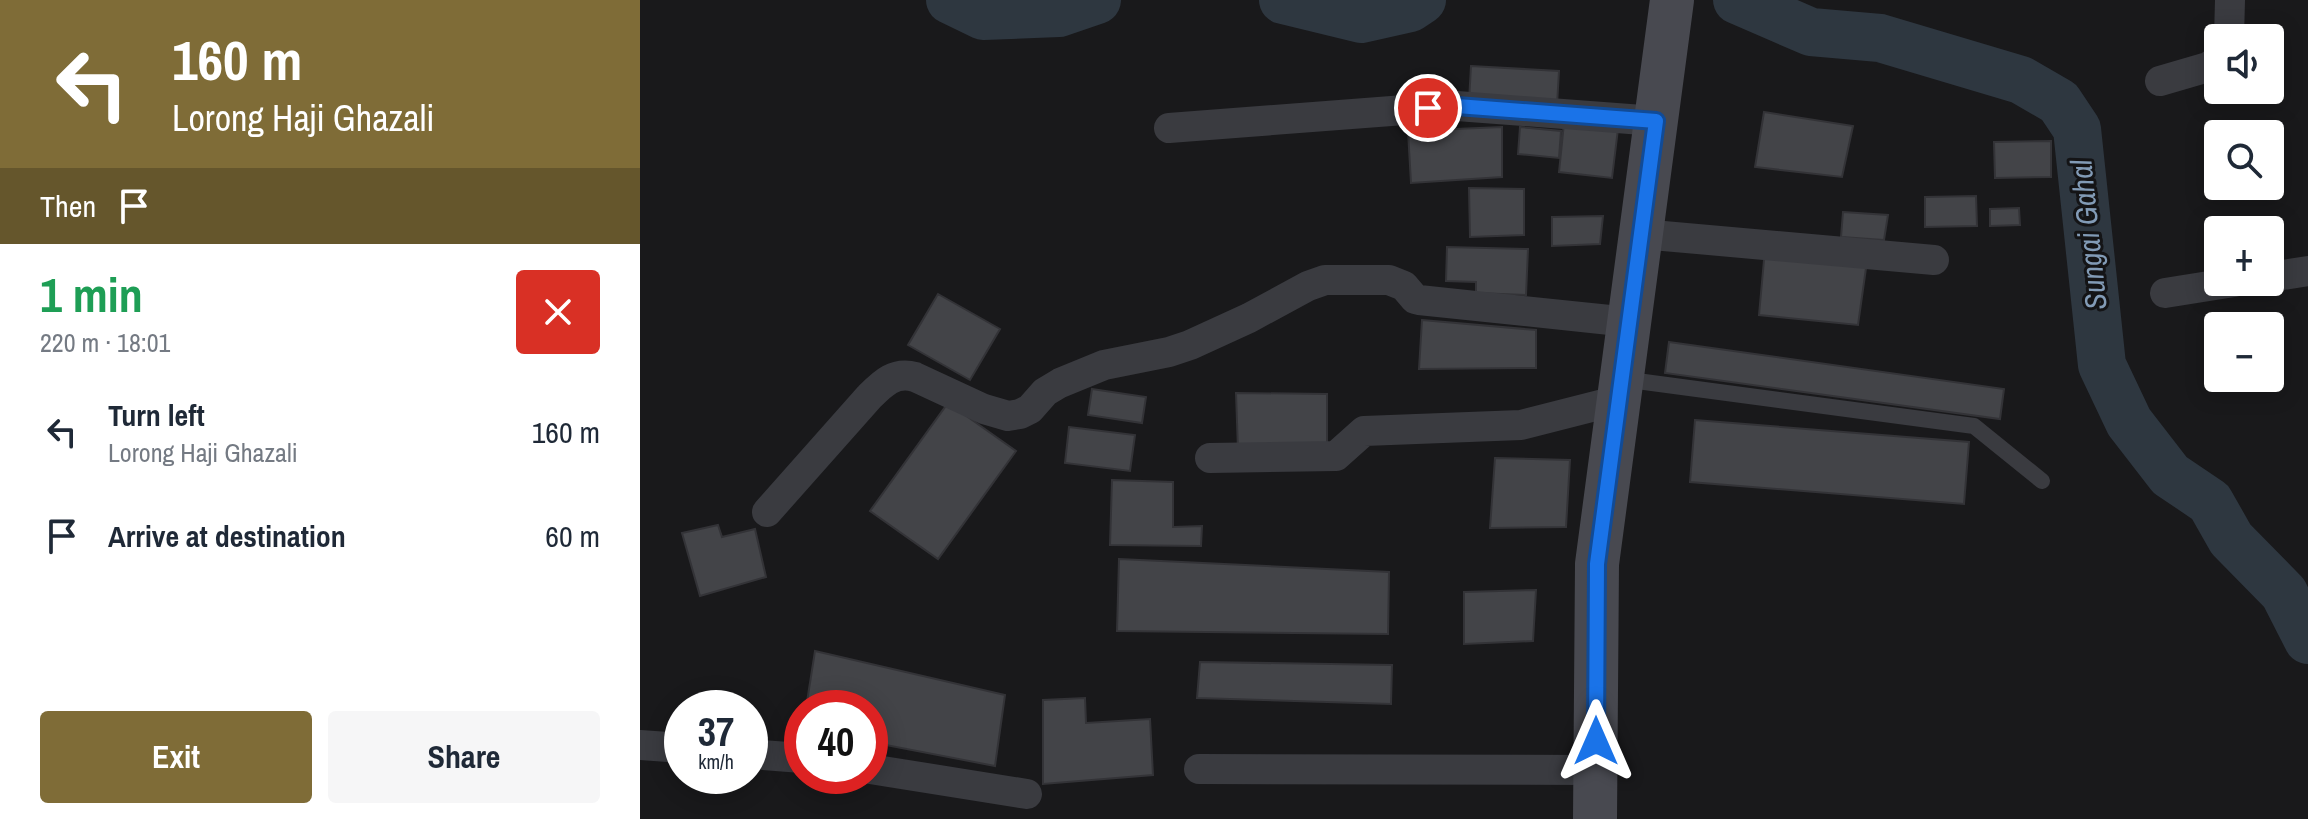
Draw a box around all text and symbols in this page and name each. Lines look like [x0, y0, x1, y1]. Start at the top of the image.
text: 160 m [172, 22, 302, 97]
map controls [2204, 24, 2284, 392]
button: sound [2204, 24, 2284, 104]
icon: left [40, 32, 144, 136]
pin [1394, 74, 1462, 142]
icon: arrive [1406, 86, 1450, 130]
text: Lorong Haji Ghazali [172, 94, 435, 142]
button: search [2204, 120, 2284, 200]
water label: Sungai Gahal [2060, 158, 2116, 312]
icon: arrive [112, 184, 156, 228]
text: Then [40, 186, 96, 226]
button: + [2204, 216, 2284, 296]
text: 1 min [40, 262, 143, 327]
button: close [516, 270, 600, 354]
button: − [2204, 312, 2284, 392]
text: 220 m · 18:01 [40, 325, 170, 360]
text: Turn left [108, 395, 205, 435]
icon: left [40, 410, 84, 454]
text: 160 m [532, 412, 600, 452]
text: Lorong Haji Ghazali [108, 435, 298, 470]
icon: arrive [40, 514, 84, 558]
text: Arrive at destination [108, 516, 346, 556]
text: 60 m [545, 516, 600, 556]
speed limit sign: 40 [784, 690, 888, 794]
position arrow [1554, 699, 1638, 783]
text: 37 [698, 705, 734, 758]
button: Exit [40, 711, 312, 803]
button: Share [328, 711, 600, 803]
text: km/h [698, 748, 734, 775]

